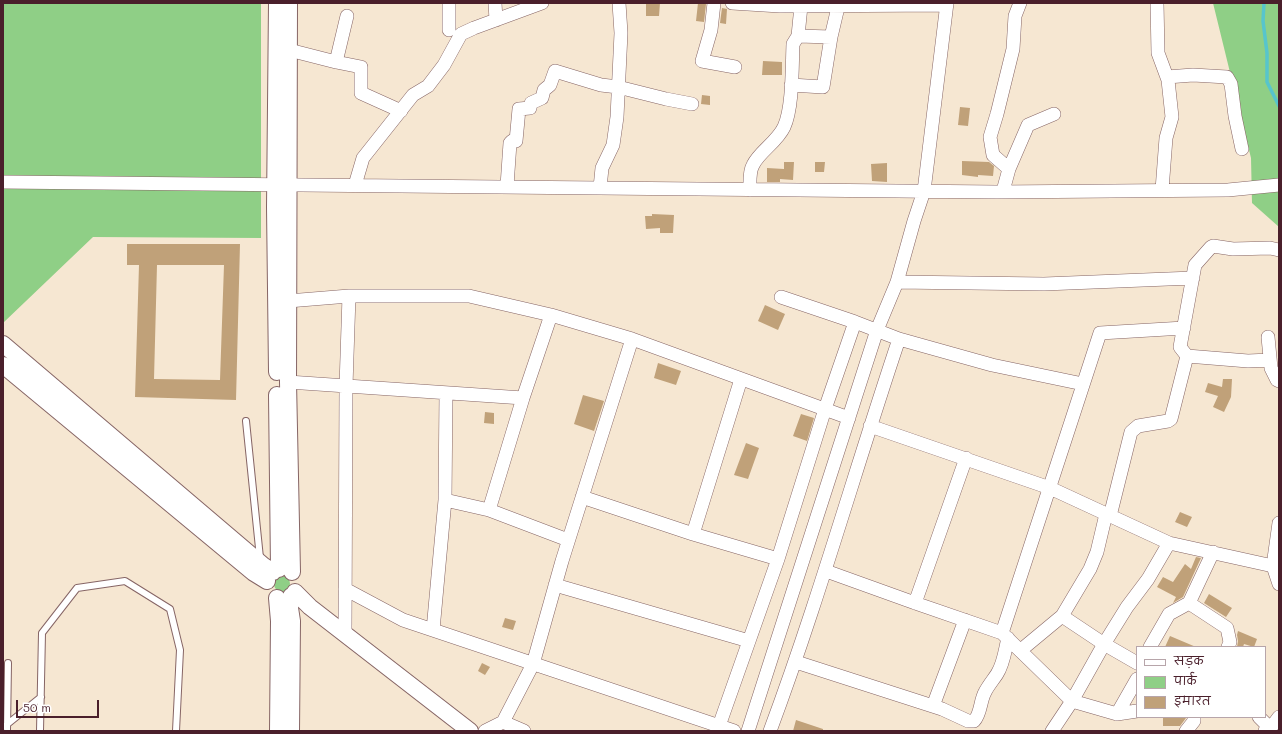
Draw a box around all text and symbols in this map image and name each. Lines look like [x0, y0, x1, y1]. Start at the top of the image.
legend [1136, 646, 1266, 718]
text: सड़क [1174, 652, 1204, 668]
text: पार्क [1174, 672, 1197, 688]
scale bar [18, 692, 101, 718]
text: इमारत [1174, 692, 1211, 708]
text: 50 m [23, 699, 51, 715]

